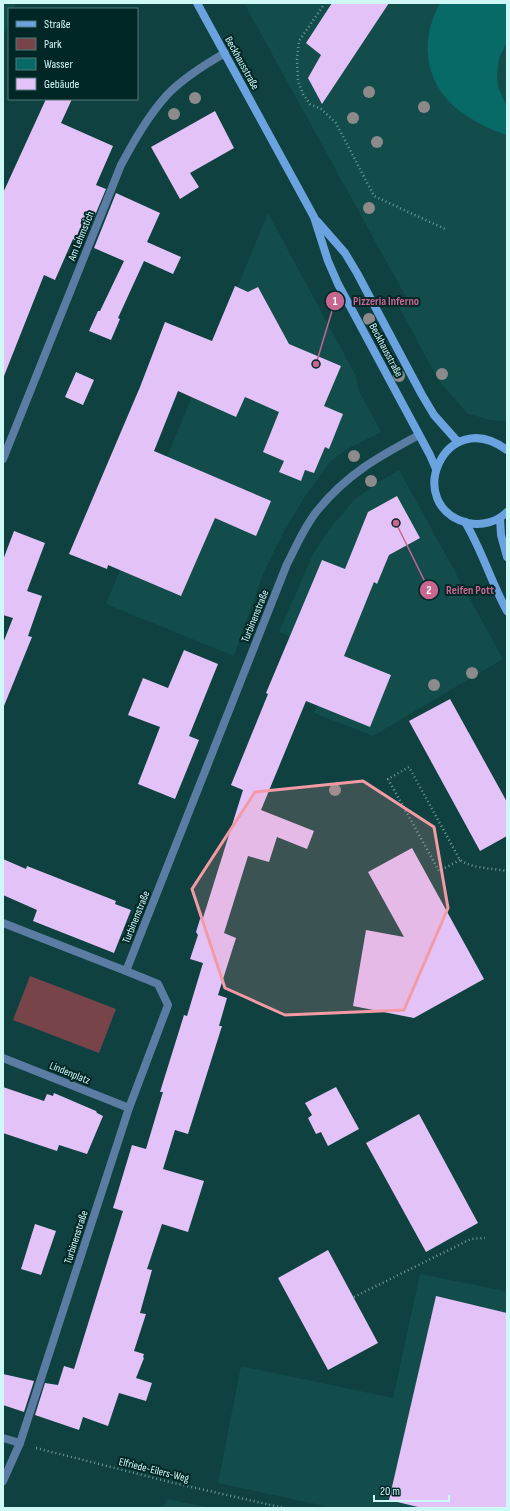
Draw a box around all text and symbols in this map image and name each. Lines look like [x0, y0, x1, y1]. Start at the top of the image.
legend [8, 8, 138, 100]
text: Straße [44, 17, 71, 32]
street label: Beckhausstraße [222, 34, 262, 92]
text: Park [44, 37, 62, 52]
text: Wasser [44, 57, 73, 72]
text: Gebäude [44, 77, 79, 92]
street label: Am Lehmstich [65, 209, 97, 264]
callout: Pizzeria Inferno [325, 289, 427, 313]
text: 1 [333, 294, 338, 309]
text: Pizzeria Inferno [353, 294, 419, 309]
street label: Beckhausstraße [366, 321, 406, 379]
callout: Reifen Pott [419, 578, 502, 602]
text: 2 [426, 583, 432, 598]
text: Reifen Pott [446, 583, 494, 598]
street label: Turbinenstraße [239, 588, 271, 644]
street label: Turbinenstraße [120, 889, 152, 945]
street label: Lindenplatz [48, 1059, 92, 1087]
street label: Turbinenstraße [61, 1209, 91, 1265]
street label: Elfriede-Eilers-Weg [118, 1455, 191, 1485]
scale bar [374, 1477, 449, 1503]
text: 20 m [380, 1484, 400, 1499]

